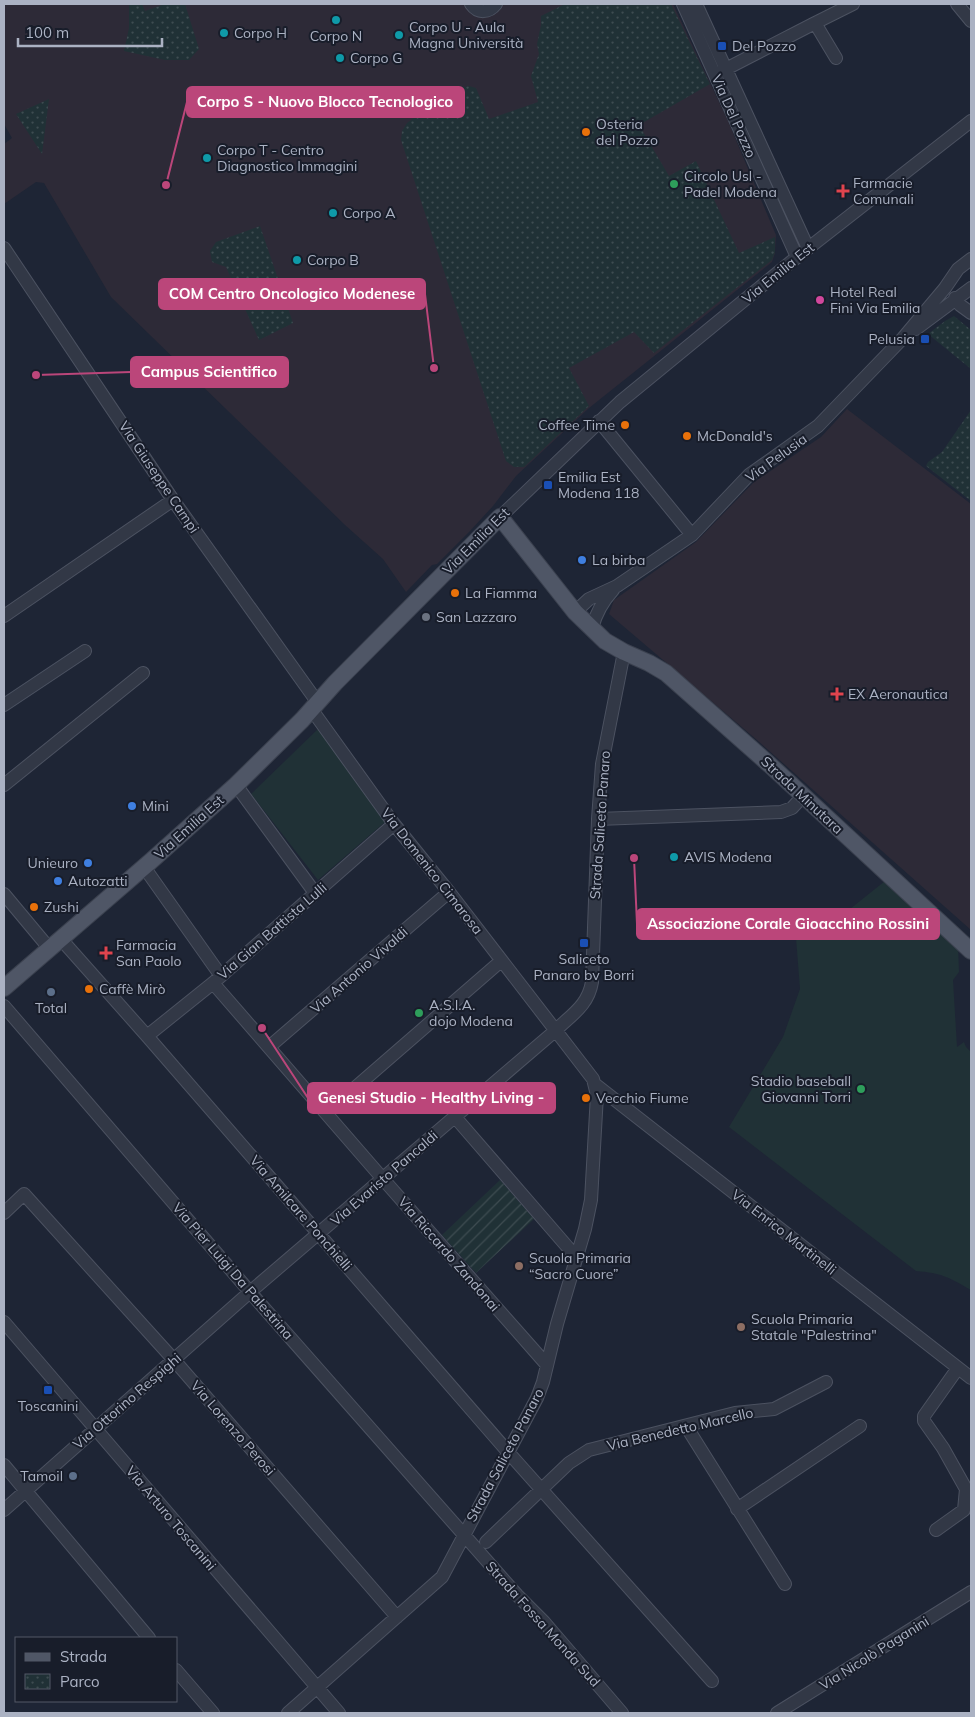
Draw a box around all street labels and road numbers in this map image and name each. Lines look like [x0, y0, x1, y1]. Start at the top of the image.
street label: Via Del Pozzo [708, 72, 760, 160]
street label: Via Emilia Est [738, 238, 818, 308]
street label: Via Giuseppe Campi [115, 418, 203, 536]
street label: Via Pelusia [742, 430, 810, 486]
street label: Via Emilia Est [439, 504, 513, 578]
street label: Strada Saliceto Panaro [586, 750, 614, 900]
street label: Strada Minutara [757, 752, 847, 838]
street label: Via Emilia Est [150, 791, 228, 863]
street label: Via Domenico Cimarosa [377, 804, 487, 938]
street label: Via Gian Battista Lulli [214, 879, 330, 983]
street label: Via Antonio Vivaldi [306, 923, 412, 1017]
street label: Via Evaristo Pancaldi [327, 1126, 441, 1230]
street label: Via Amilcare Ponchielli [246, 1152, 356, 1274]
street label: Via Enrico Martinelli [728, 1185, 840, 1279]
street label: Via Riccardo Zandonai [394, 1193, 504, 1315]
street label: Via Pier Luigi Da Palestrina [169, 1199, 297, 1343]
street label: Via Ottorino Respighi [69, 1349, 185, 1453]
street label: Via Lorenzo Perosi [187, 1377, 279, 1479]
street label: Strada Saliceto Panaro [462, 1385, 548, 1525]
street label: Via Benedetto Marcello [605, 1403, 755, 1455]
street label: Via Arturo Toscanini [122, 1462, 220, 1574]
street label: Strada Fossa Monda Sud [482, 1557, 604, 1691]
street label: Via Nicolò Paganini [816, 1612, 932, 1694]

